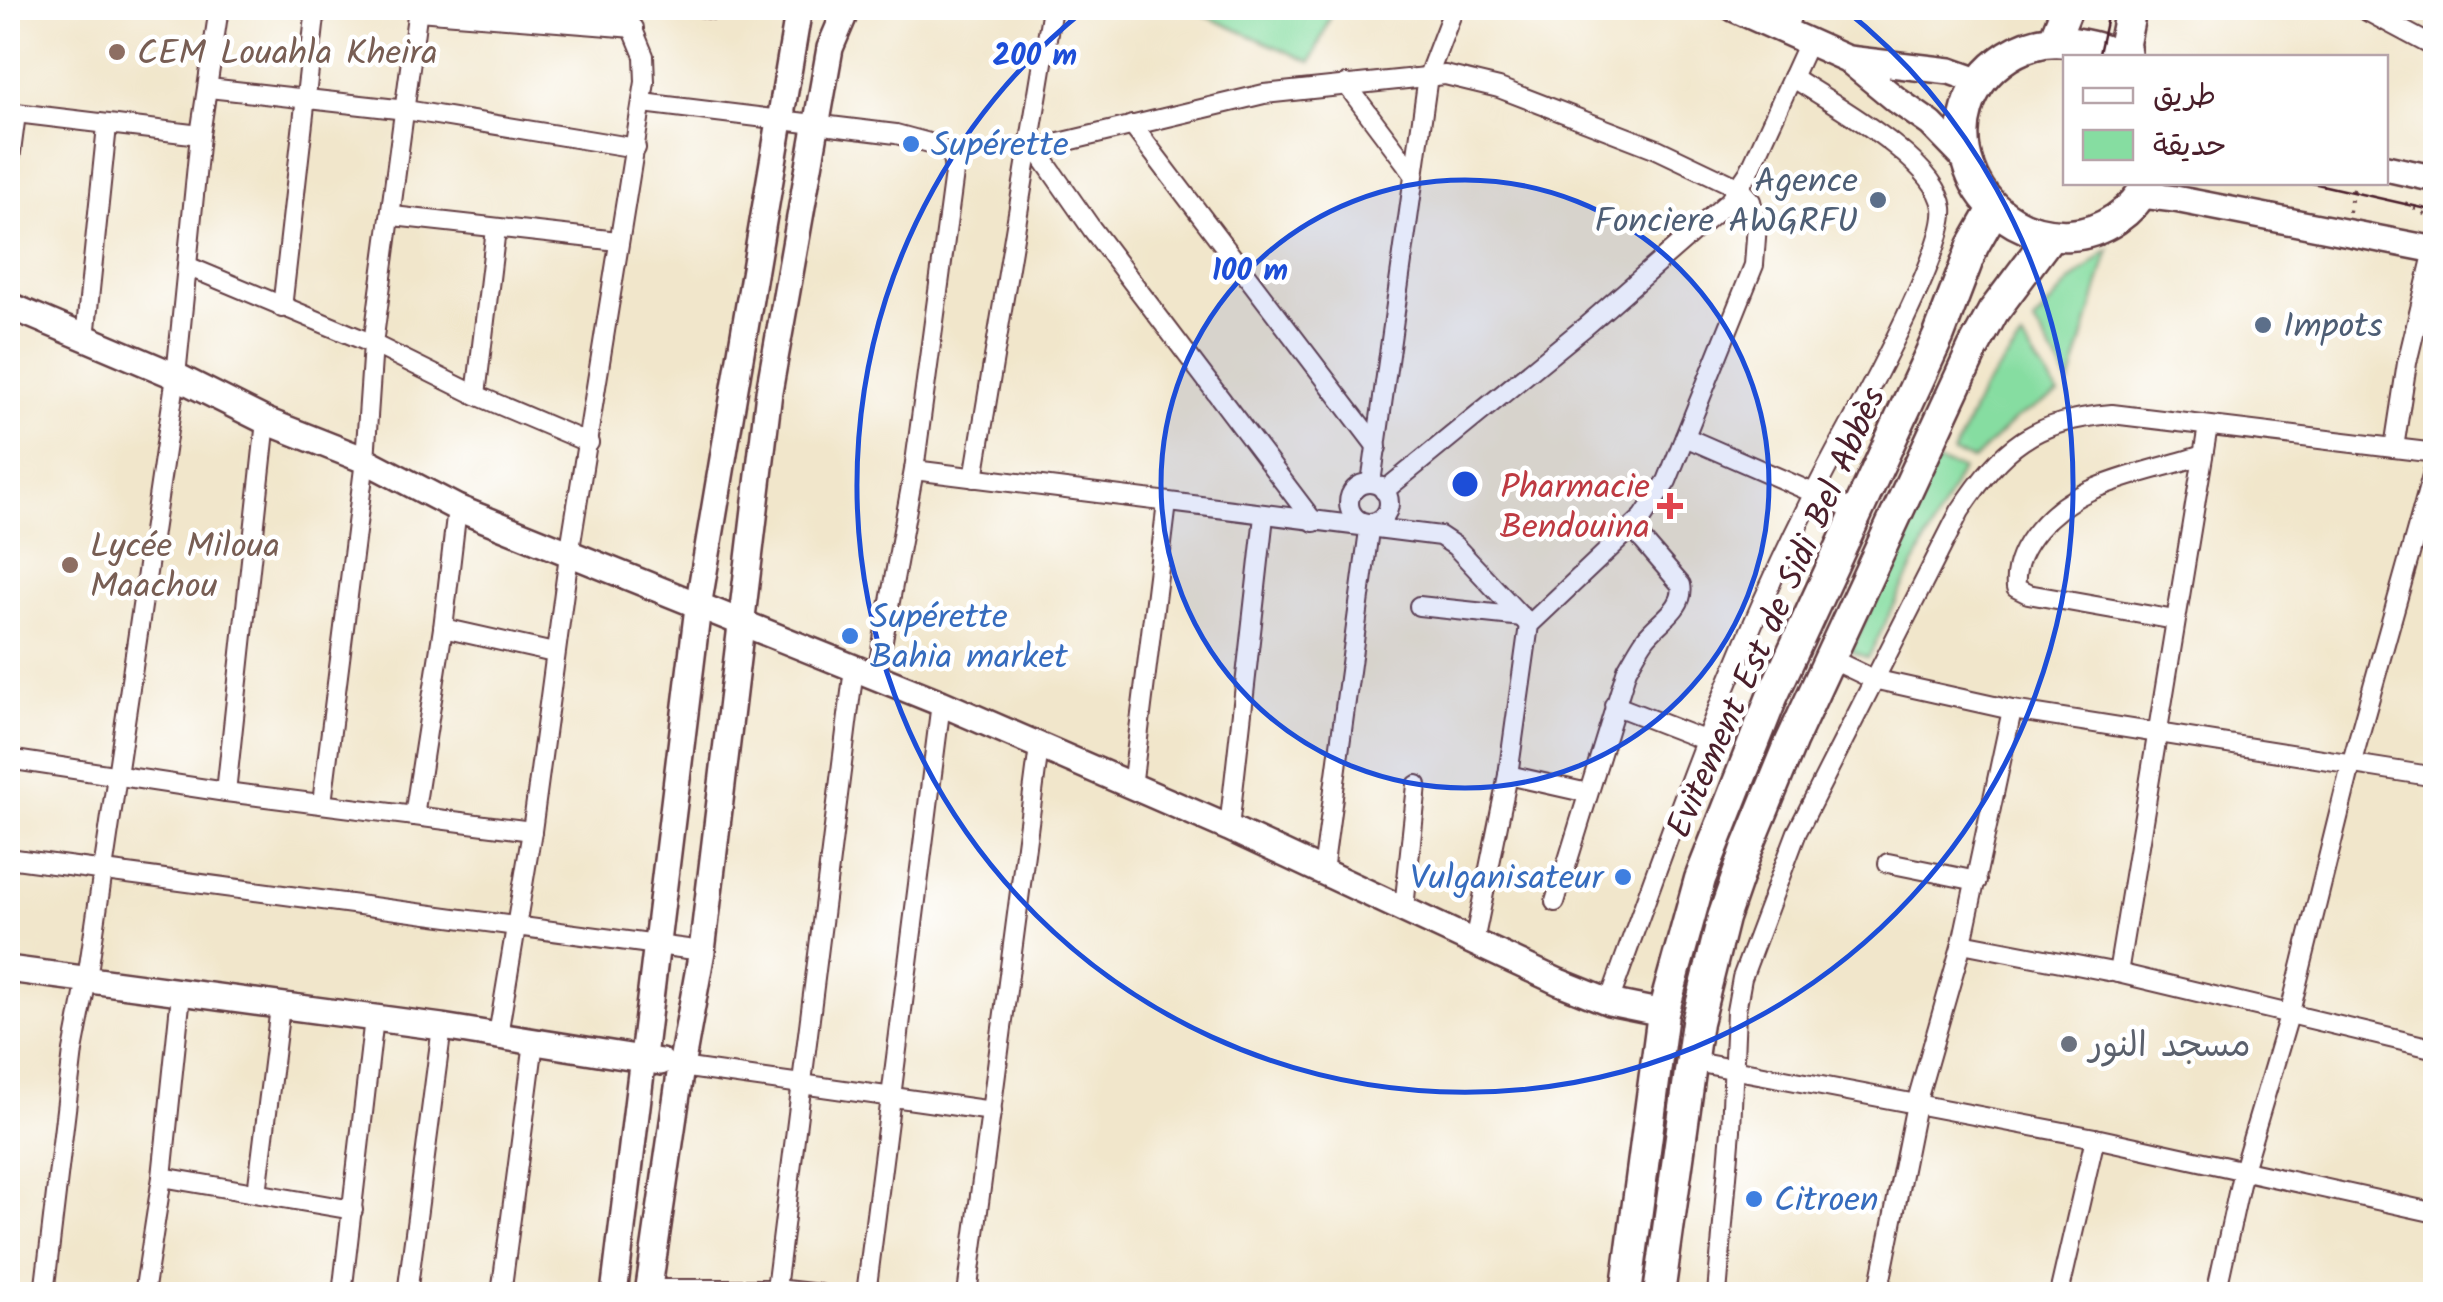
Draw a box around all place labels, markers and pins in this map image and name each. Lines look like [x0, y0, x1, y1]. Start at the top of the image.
place label: CEM Louahla Kheira [137, 27, 438, 83]
marker: CEM Louahla Kheira [106, 41, 128, 63]
place label: Supérette [931, 119, 1069, 175]
marker: Supérette [900, 133, 922, 155]
place label: Agence Fonciere AWGRFU [1594, 155, 1858, 251]
marker: Agence Fonciere AWGRFU [1867, 189, 1889, 211]
place label: Impots [2283, 300, 2383, 356]
marker: Impots [2252, 314, 2274, 336]
place label: Pharmacie Bendouina [1500, 461, 1650, 557]
centre of rings [1447, 466, 1483, 502]
marker: Pharmacie Bendouina [1659, 495, 1681, 517]
place label: Lycée Miloua Maachou [90, 520, 280, 616]
marker: Lycée Miloua Maachou [59, 554, 81, 576]
place label: Supérette Bahia market [870, 591, 1068, 687]
marker: Supérette Bahia market [839, 625, 861, 647]
place label: Vulganisateur [1410, 852, 1605, 908]
marker: Vulganisateur [1612, 866, 1634, 888]
place label: مسجد النور [2086, 1019, 2251, 1075]
marker: مسجد النور [2058, 1033, 2080, 1055]
place label: Citroen [1774, 1174, 1879, 1230]
marker: Citroen [1743, 1188, 1765, 1210]

